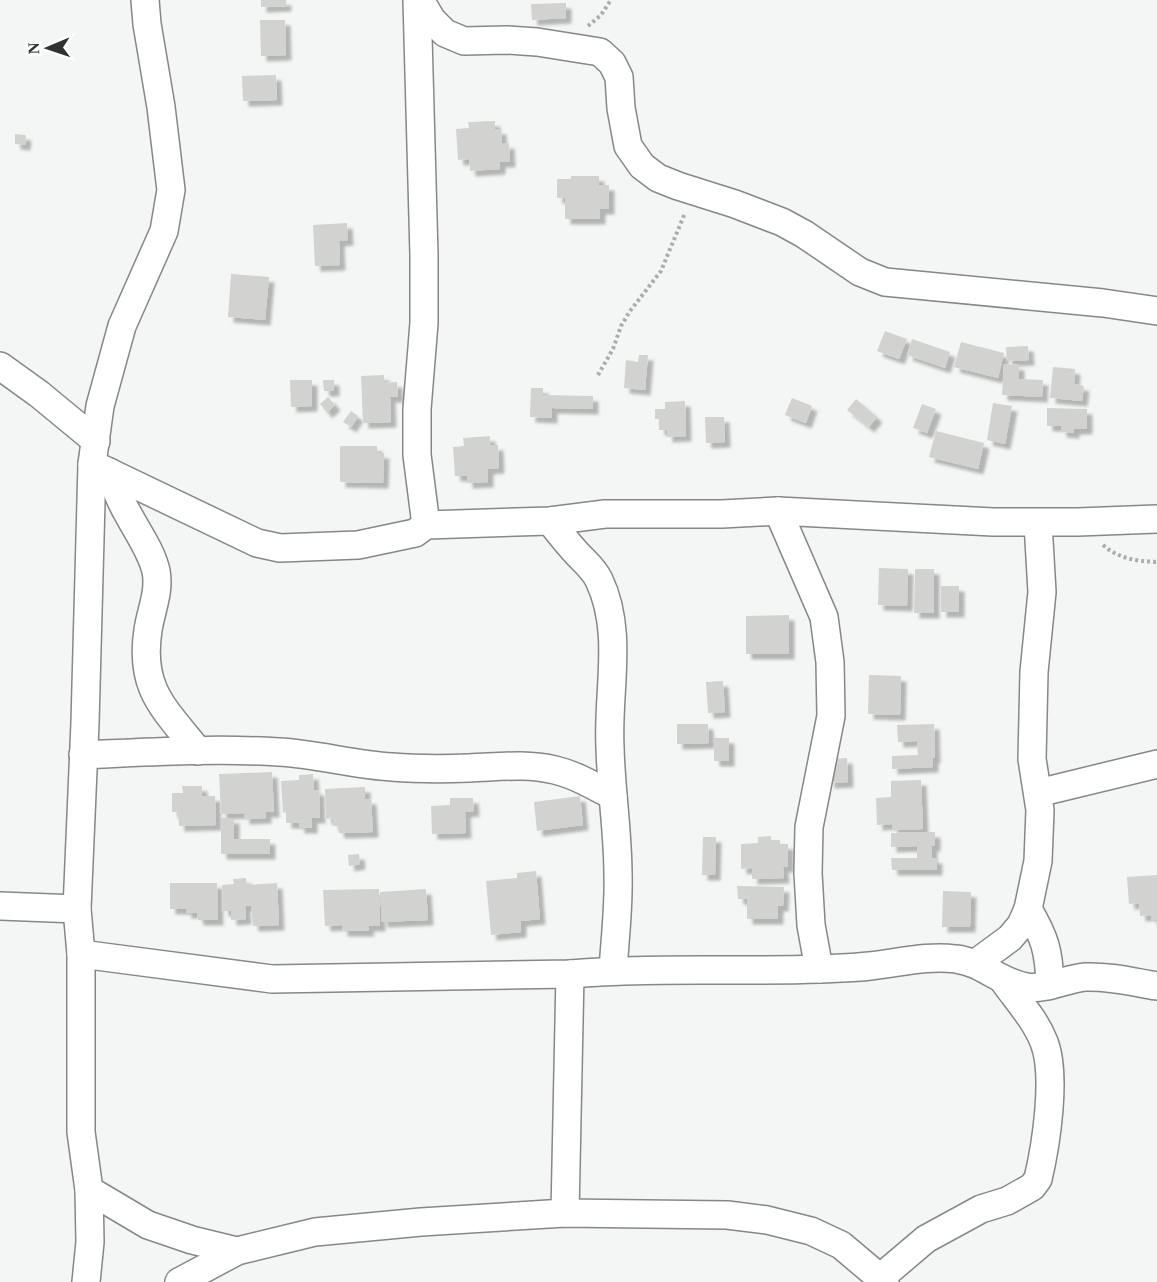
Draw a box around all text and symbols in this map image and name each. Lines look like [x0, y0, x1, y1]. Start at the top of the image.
north arrow [18, 18, 78, 78]
text: N [25, 42, 42, 55]

